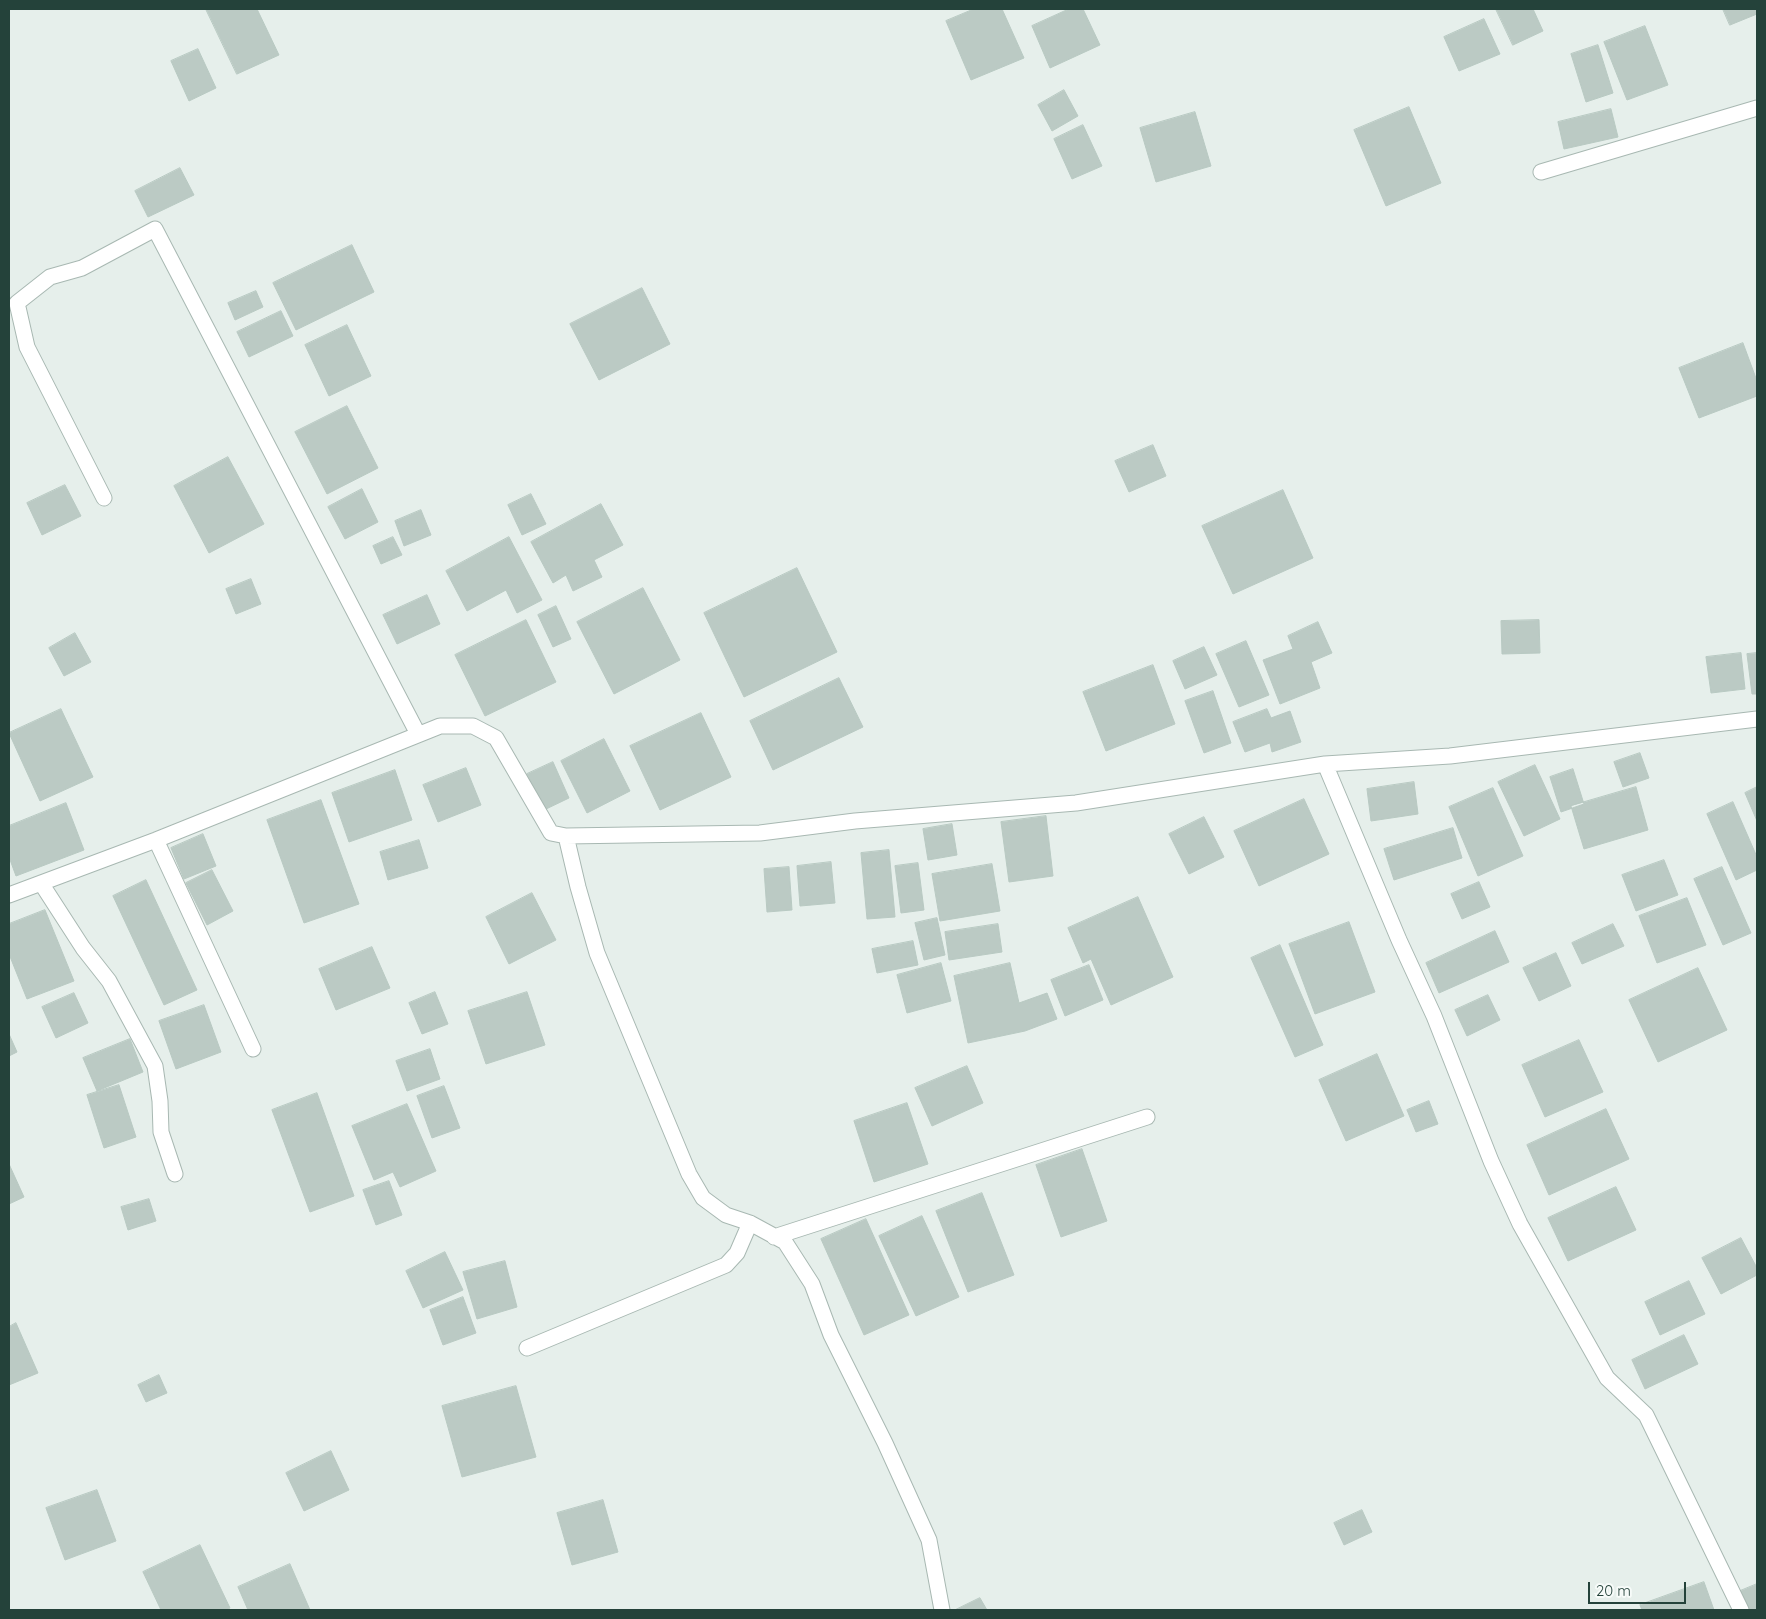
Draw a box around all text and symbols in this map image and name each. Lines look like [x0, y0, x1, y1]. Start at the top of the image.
scale bar [1591, 1572, 1688, 1604]
text: 20 m [1596, 1581, 1631, 1600]

